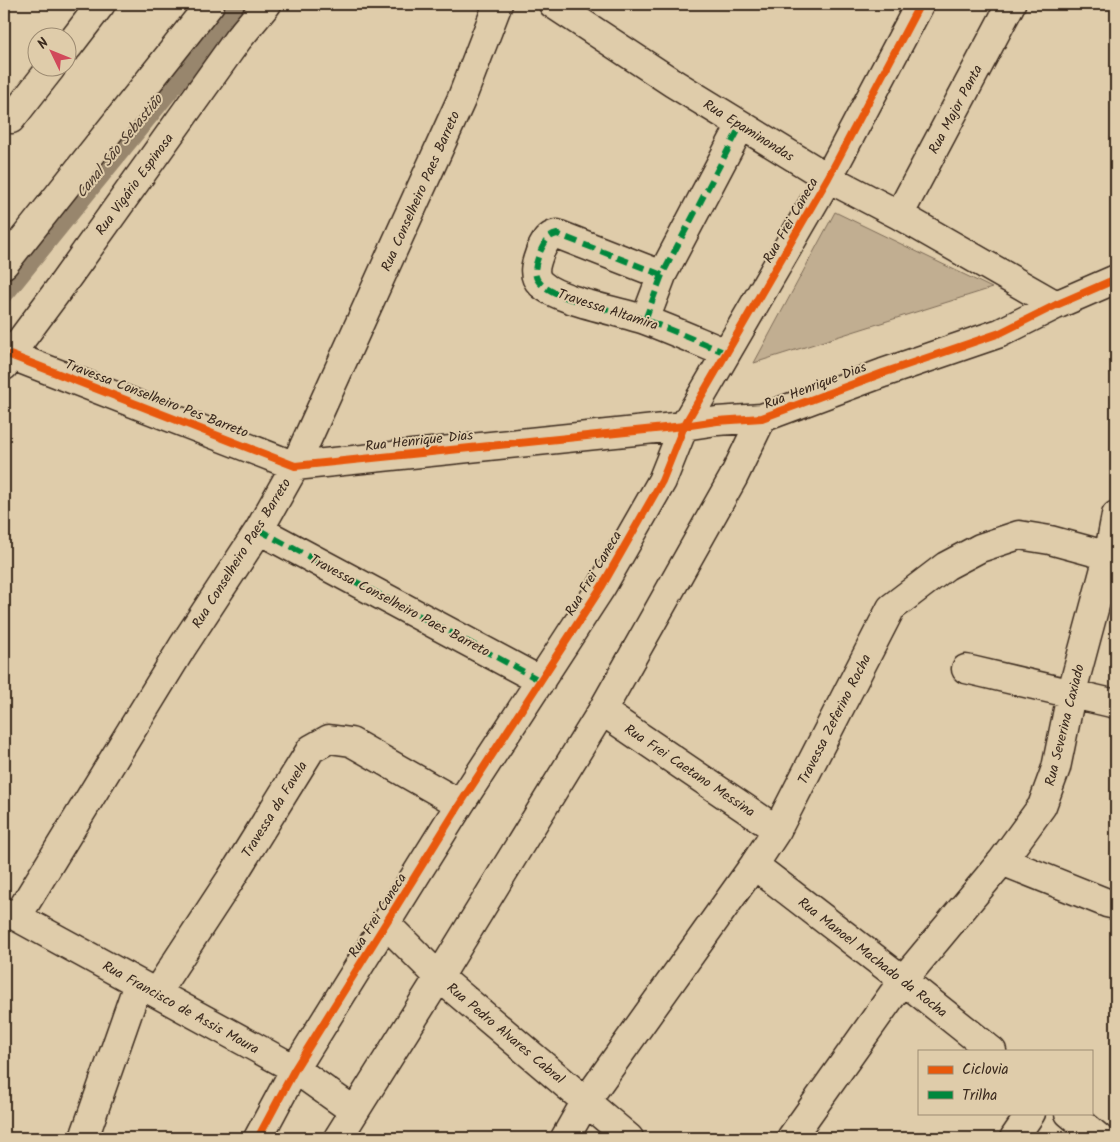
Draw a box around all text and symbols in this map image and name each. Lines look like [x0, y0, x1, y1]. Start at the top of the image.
north arrow [28, 28, 78, 78]
text: N [32, 33, 54, 55]
street label: Rua Major Panta [923, 61, 989, 158]
water label: Canal São Sebastião [70, 88, 170, 204]
street label: Rua Epaminondas [699, 94, 798, 168]
street label: Rua Conselheiro Paes Barreto [376, 108, 466, 275]
street label: Rua Vigário Espinosa [90, 129, 179, 240]
street label: Rua Frei Caneca [757, 174, 824, 267]
street label: Travessa Altamira [555, 283, 661, 337]
street label: Travessa Conselheiro Pes Barreto [62, 354, 252, 444]
street label: Rua Henrique Dias [761, 356, 870, 416]
street label: Rua Henrique Dias [364, 424, 474, 458]
street label: Rua Conselheiro Paes Barreto [187, 474, 297, 633]
street label: Rua Frei Caneca [560, 527, 628, 620]
street label: Travessa Conselheiro Paes Barreto [305, 549, 494, 663]
street label: Travessa Zeferino Rocha [792, 650, 877, 788]
street label: Rua Severina Caxiado [1039, 662, 1091, 788]
street label: Rua Frei Caetano Messina [620, 719, 759, 823]
street label: Travessa da Favela [236, 757, 313, 862]
street label: Rua Frei Caneca [343, 869, 413, 962]
street label: Rua Manoel Machado da Rocha [793, 892, 952, 1023]
street label: Rua Francisco de Assis Moura [98, 956, 263, 1060]
street label: Rua Pedro Alvares Cabral [441, 978, 570, 1090]
legend [918, 1050, 1092, 1114]
text: Ciclovia [962, 1058, 1009, 1082]
text: Trilha [962, 1084, 997, 1108]

